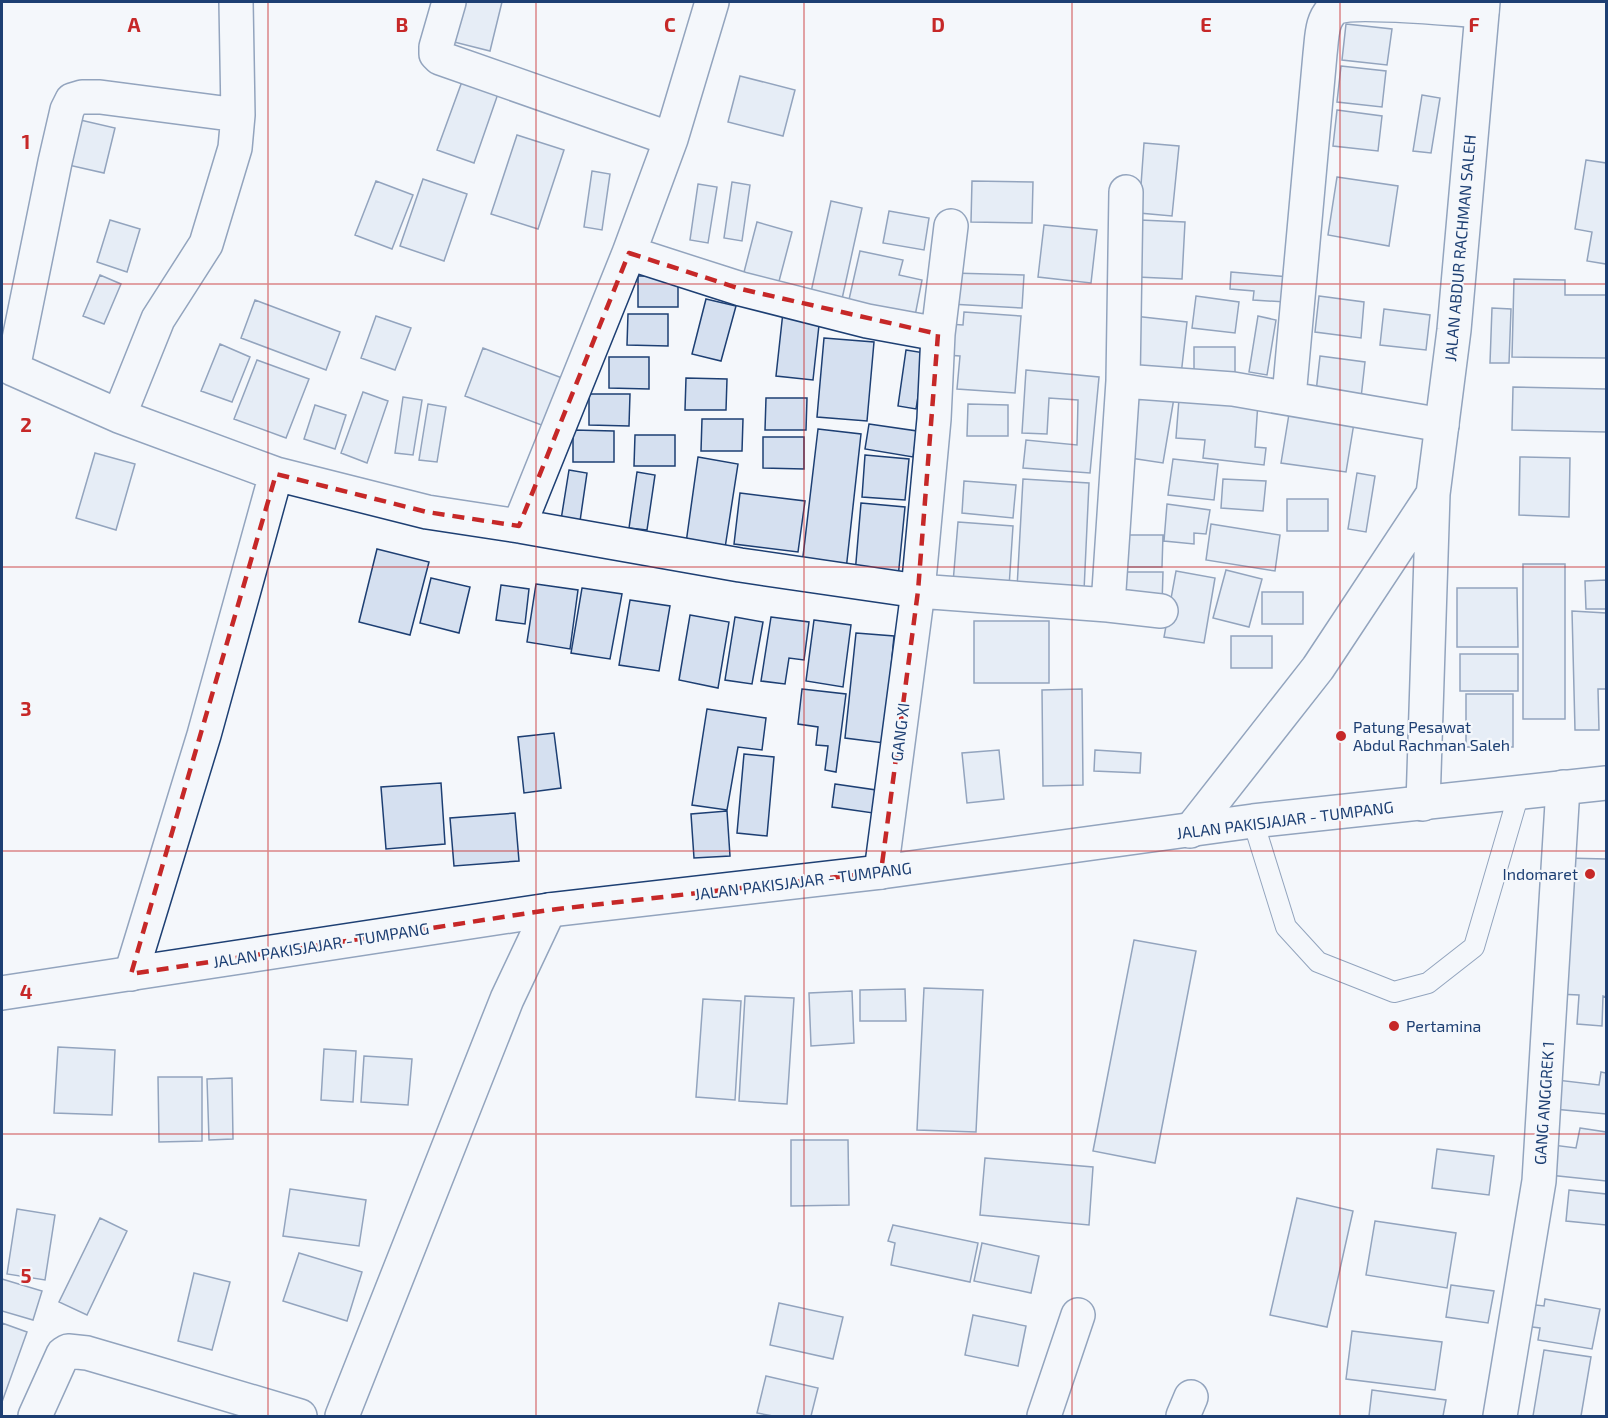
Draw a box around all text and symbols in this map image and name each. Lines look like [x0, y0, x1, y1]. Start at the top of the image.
text: A [127, 12, 141, 36]
text: B [396, 12, 408, 36]
text: C [664, 12, 676, 36]
text: D [931, 12, 945, 36]
text: E [1200, 12, 1212, 36]
text: F [1468, 12, 1480, 36]
text: 1 [22, 129, 30, 153]
street label: JALAN ABDUR RACHMAN SALEH [1440, 134, 1479, 362]
text: 2 [20, 412, 32, 436]
text: 3 [20, 696, 32, 720]
street label: GANG XI [886, 702, 913, 762]
place label: Patung Pesawat Abdul Rachman Saleh [1353, 717, 1510, 754]
marker: Patung Pesawat Abdul Rachman Saleh [1334, 729, 1348, 743]
street label: JALAN PAKISJAJAR - TUMPANG [1175, 797, 1395, 842]
street label: JALAN PAKISJAJAR - TUMPANG [693, 858, 913, 903]
place label: Indomaret [1503, 864, 1578, 883]
marker: Indomaret [1583, 867, 1597, 881]
street label: JALAN PAKISJAJAR - TUMPANG [211, 918, 430, 971]
text: 4 [20, 979, 33, 1003]
place label: Pertamina [1406, 1016, 1481, 1035]
marker: Pertamina [1387, 1019, 1401, 1033]
street label: GANG ANGGREK 1 [1530, 1040, 1557, 1165]
text: 5 [20, 1263, 32, 1287]

